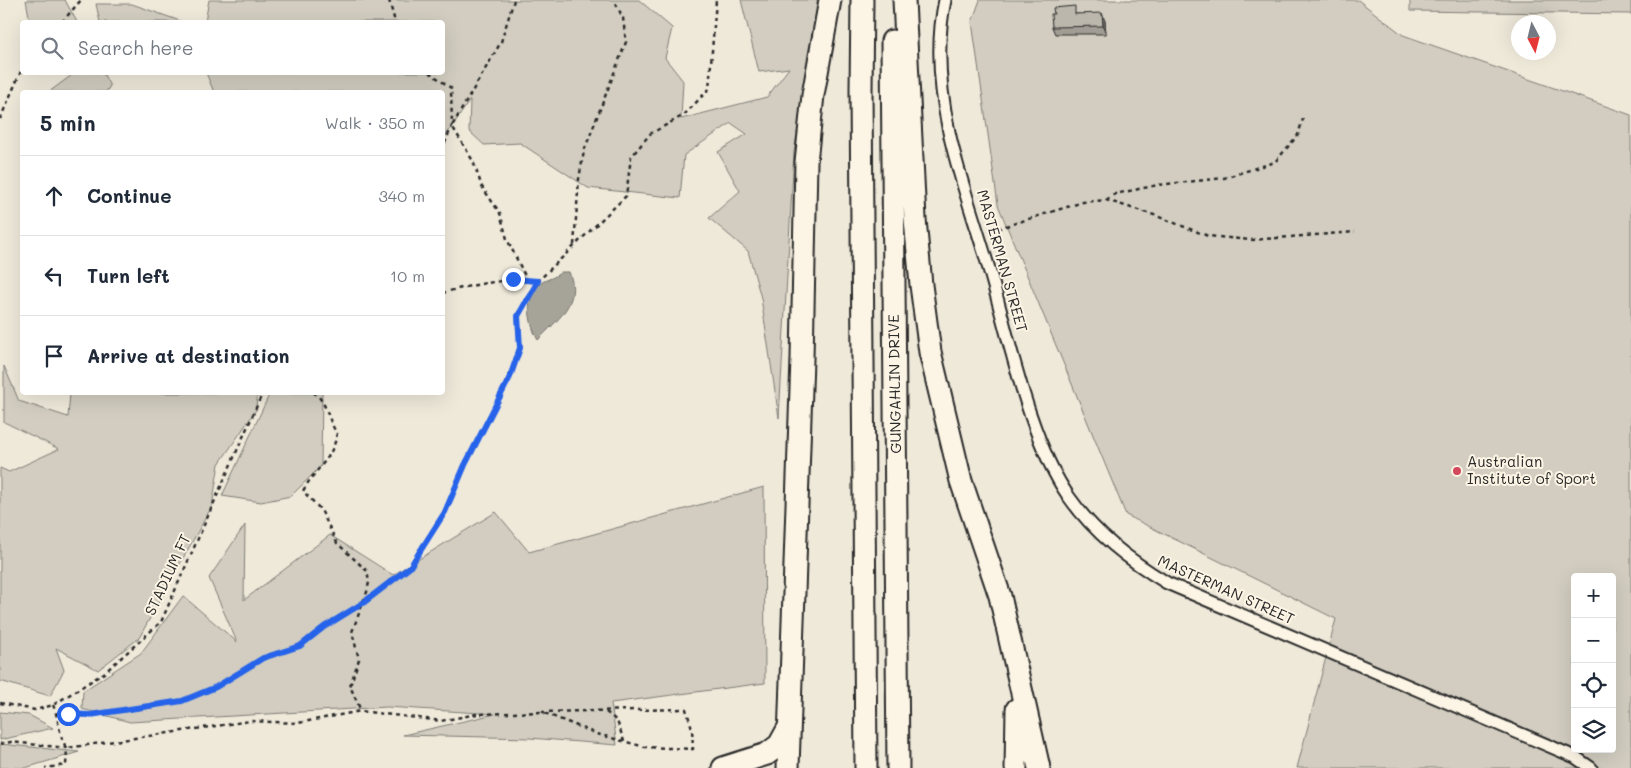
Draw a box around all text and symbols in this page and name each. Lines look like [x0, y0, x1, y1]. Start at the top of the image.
north arrow [1511, 15, 1556, 60]
search box [20, 20, 445, 75]
icon: search [38, 34, 66, 62]
text: Search here [78, 35, 194, 60]
text: 5 min [40, 109, 96, 136]
text: Walk · 350 m [325, 112, 425, 133]
icon: ahead [40, 182, 68, 210]
text: Continue [87, 183, 172, 208]
text: 340 m [378, 185, 425, 206]
street label: MASTERMAN STREET [973, 187, 1033, 334]
icon: left [40, 262, 68, 290]
text: Turn left [87, 263, 170, 288]
text: 10 m [390, 265, 425, 286]
route end [502, 268, 525, 291]
street label: GUNGAHLIN DRIVE [883, 314, 905, 454]
icon: arrive [40, 342, 68, 370]
text: Arrive at destination [87, 343, 290, 368]
place label: Australian Institute of Sport [1467, 451, 1596, 488]
marker: Australian Institute of Sport [1451, 465, 1463, 477]
street label: STADIUM FT [140, 531, 195, 618]
street label: MASTERMAN STREET [1155, 550, 1298, 628]
map controls [1571, 573, 1616, 753]
button: + [1571, 573, 1616, 618]
button: − [1571, 618, 1616, 663]
button: locate [1571, 663, 1616, 708]
route start [57, 703, 80, 726]
button: layers [1571, 708, 1616, 753]

